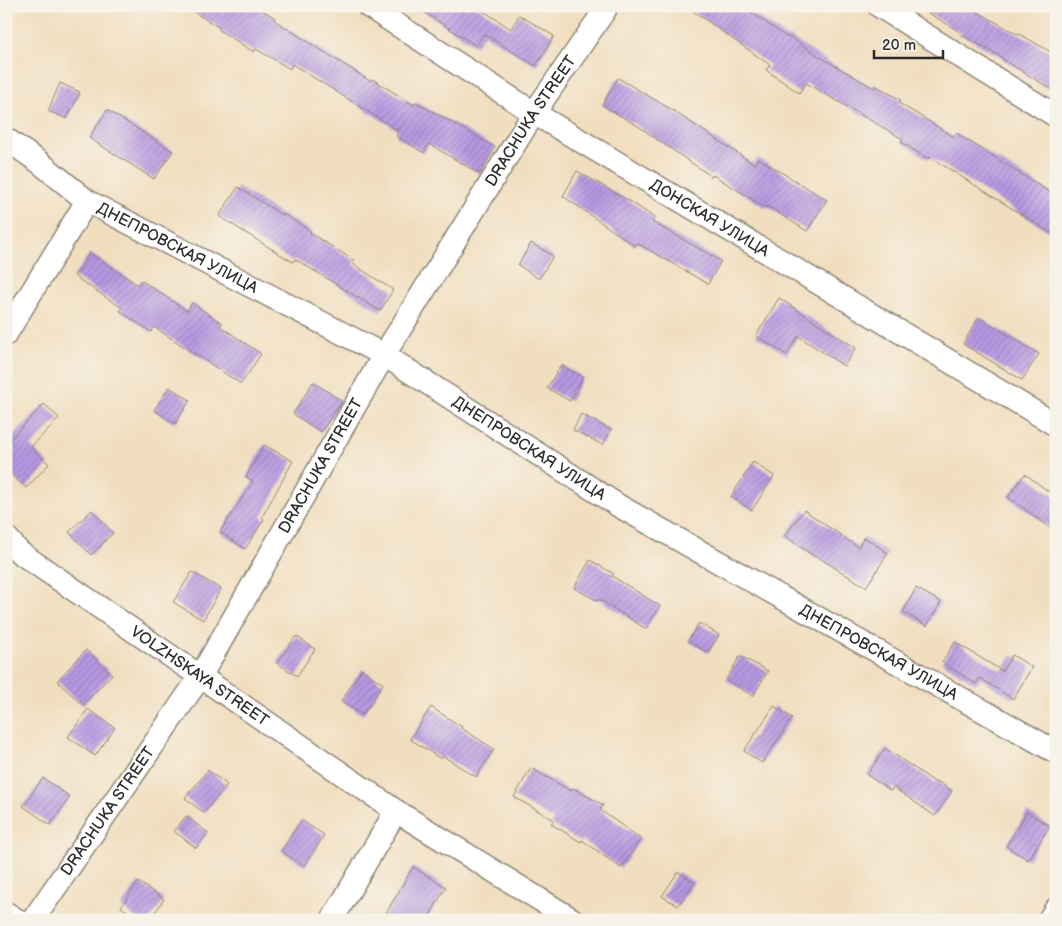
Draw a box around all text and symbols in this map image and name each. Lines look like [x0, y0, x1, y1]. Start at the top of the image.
scale bar [874, 28, 943, 60]
text: 20 m [882, 36, 916, 55]
street label: DRACHUKA STREET [481, 51, 581, 190]
street label: ДОНСКАЯ УЛИЦА [647, 175, 773, 261]
street label: ДНЕПРОВСКАЯ УЛИЦА [94, 198, 261, 298]
street label: ДНЕПРОВСКАЯ УЛИЦА [449, 392, 609, 505]
street label: DRACHUKA STREET [275, 395, 367, 537]
street label: ДНЕПРОВСКАЯ УЛИЦА [796, 600, 961, 704]
street label: VOLZHSKAYA STREET [127, 622, 273, 730]
street label: DRACHUKA STREET [57, 743, 159, 879]

